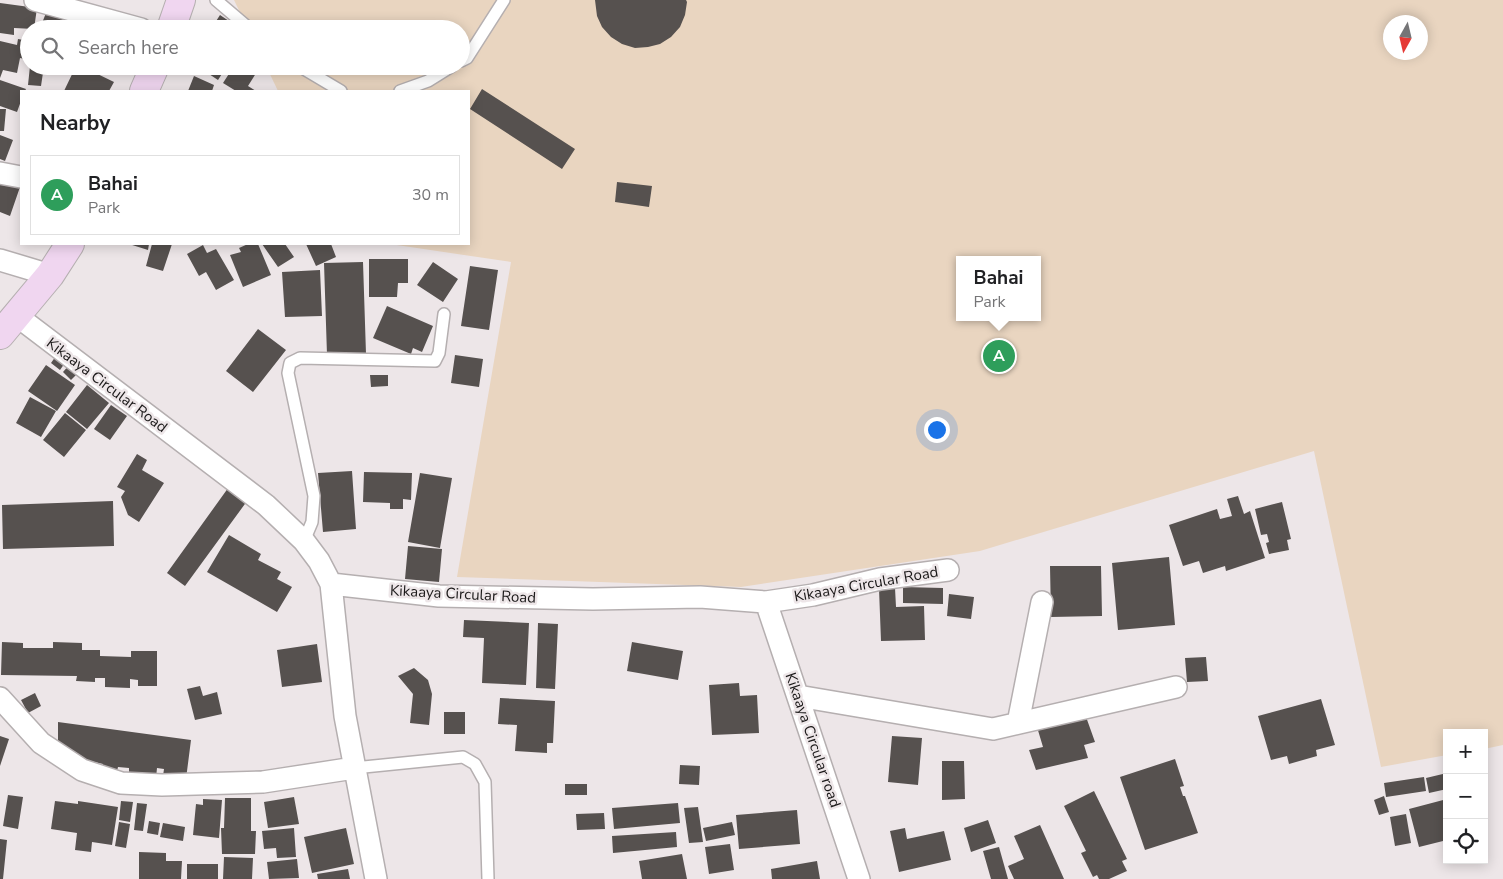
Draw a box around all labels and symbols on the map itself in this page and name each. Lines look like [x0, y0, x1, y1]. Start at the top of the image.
north arrow [1383, 15, 1428, 60]
street label: Kikaaya Circular Road [43, 333, 171, 437]
pin: A [983, 337, 1015, 375]
your location [924, 417, 950, 443]
street label: Kikaaya Circular Road [792, 561, 940, 607]
street label: Kikaaya Circular Road [389, 580, 537, 608]
street label: Kikaaya Circular road [780, 670, 846, 810]

